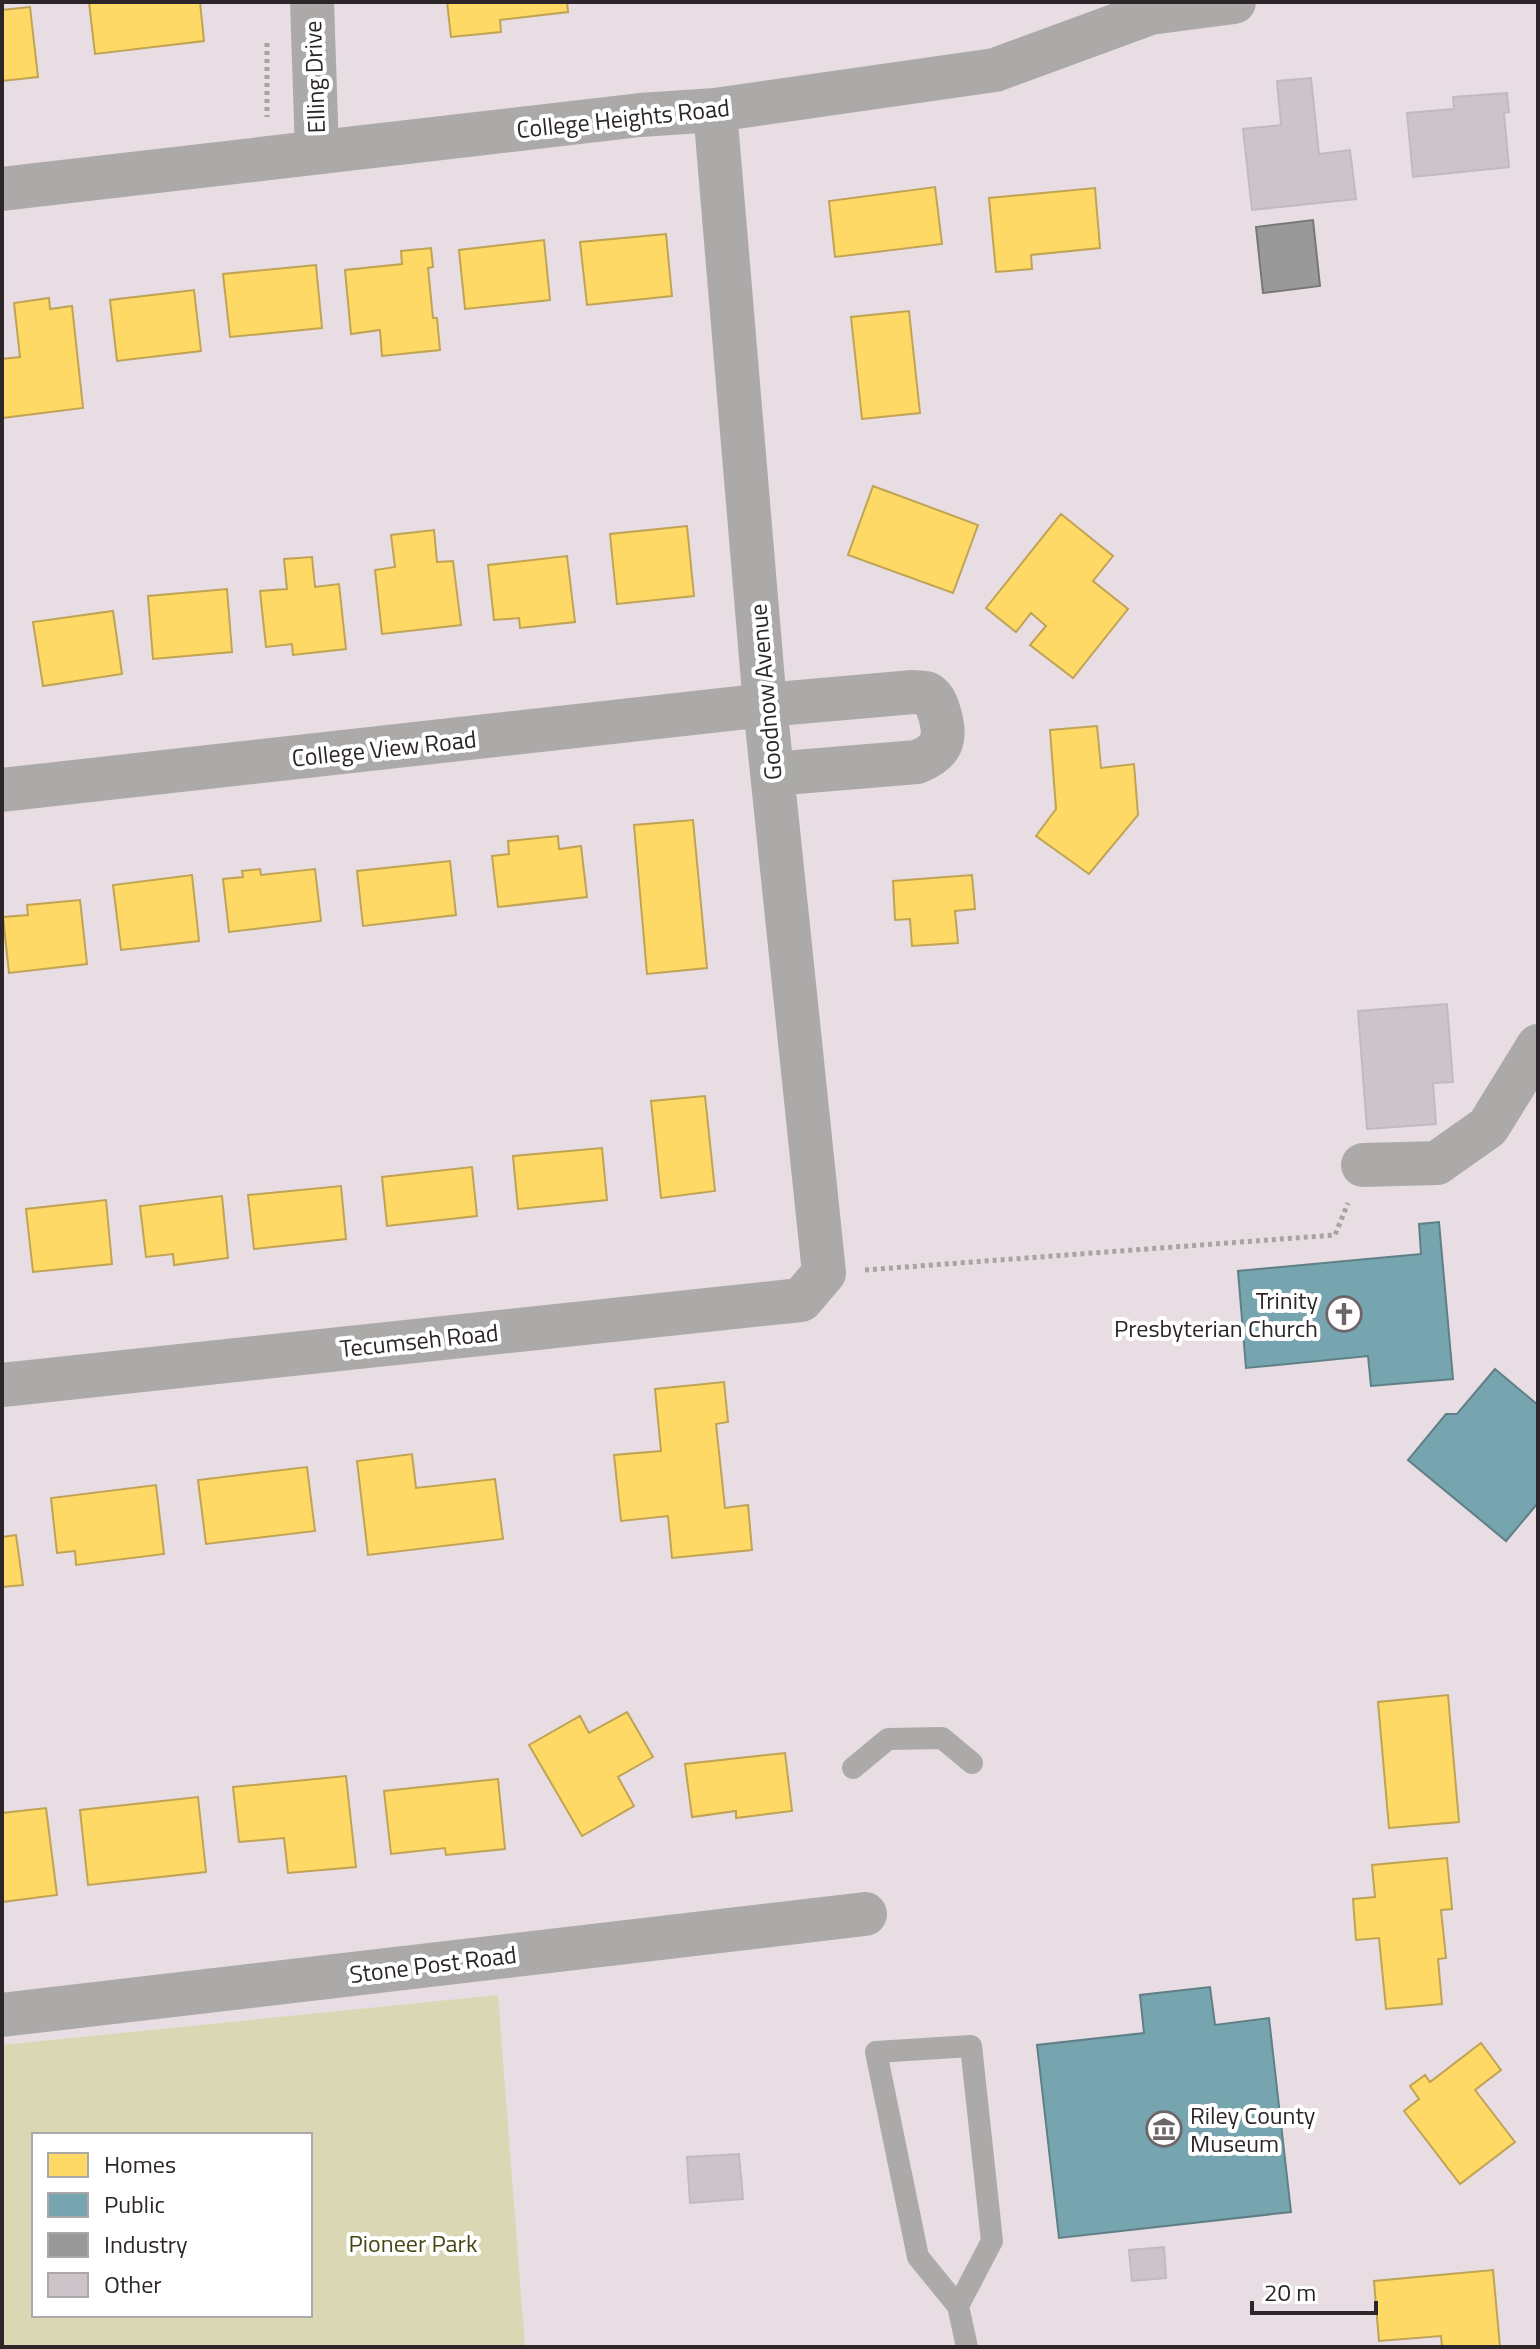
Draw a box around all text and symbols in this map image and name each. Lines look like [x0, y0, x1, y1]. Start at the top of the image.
street label: Elling Drive [294, 20, 334, 134]
street label: College Heights Road [515, 89, 731, 147]
street label: Goodnow Avenue [739, 602, 791, 782]
street label: College View Road [290, 720, 478, 776]
place label: Trinity Presbyterian Church [1114, 1282, 1318, 1346]
church icon: Trinity Presbyterian Church [1325, 1295, 1363, 1333]
street label: Tecumseh Road [338, 1314, 500, 1366]
street label: Stone Post Road [348, 1936, 518, 1992]
place label: Riley County Museum [1190, 2097, 1316, 2161]
museum icon: Riley County Museum [1145, 2110, 1183, 2148]
legend [32, 2133, 312, 2317]
text: Homes [104, 2146, 176, 2182]
text: Public [104, 2186, 165, 2222]
park label: Pioneer Park [349, 2225, 478, 2261]
text: Industry [104, 2226, 188, 2262]
scale bar [1252, 2265, 1376, 2315]
text: Other [104, 2266, 162, 2302]
text: 20 m [1264, 2274, 1316, 2310]

